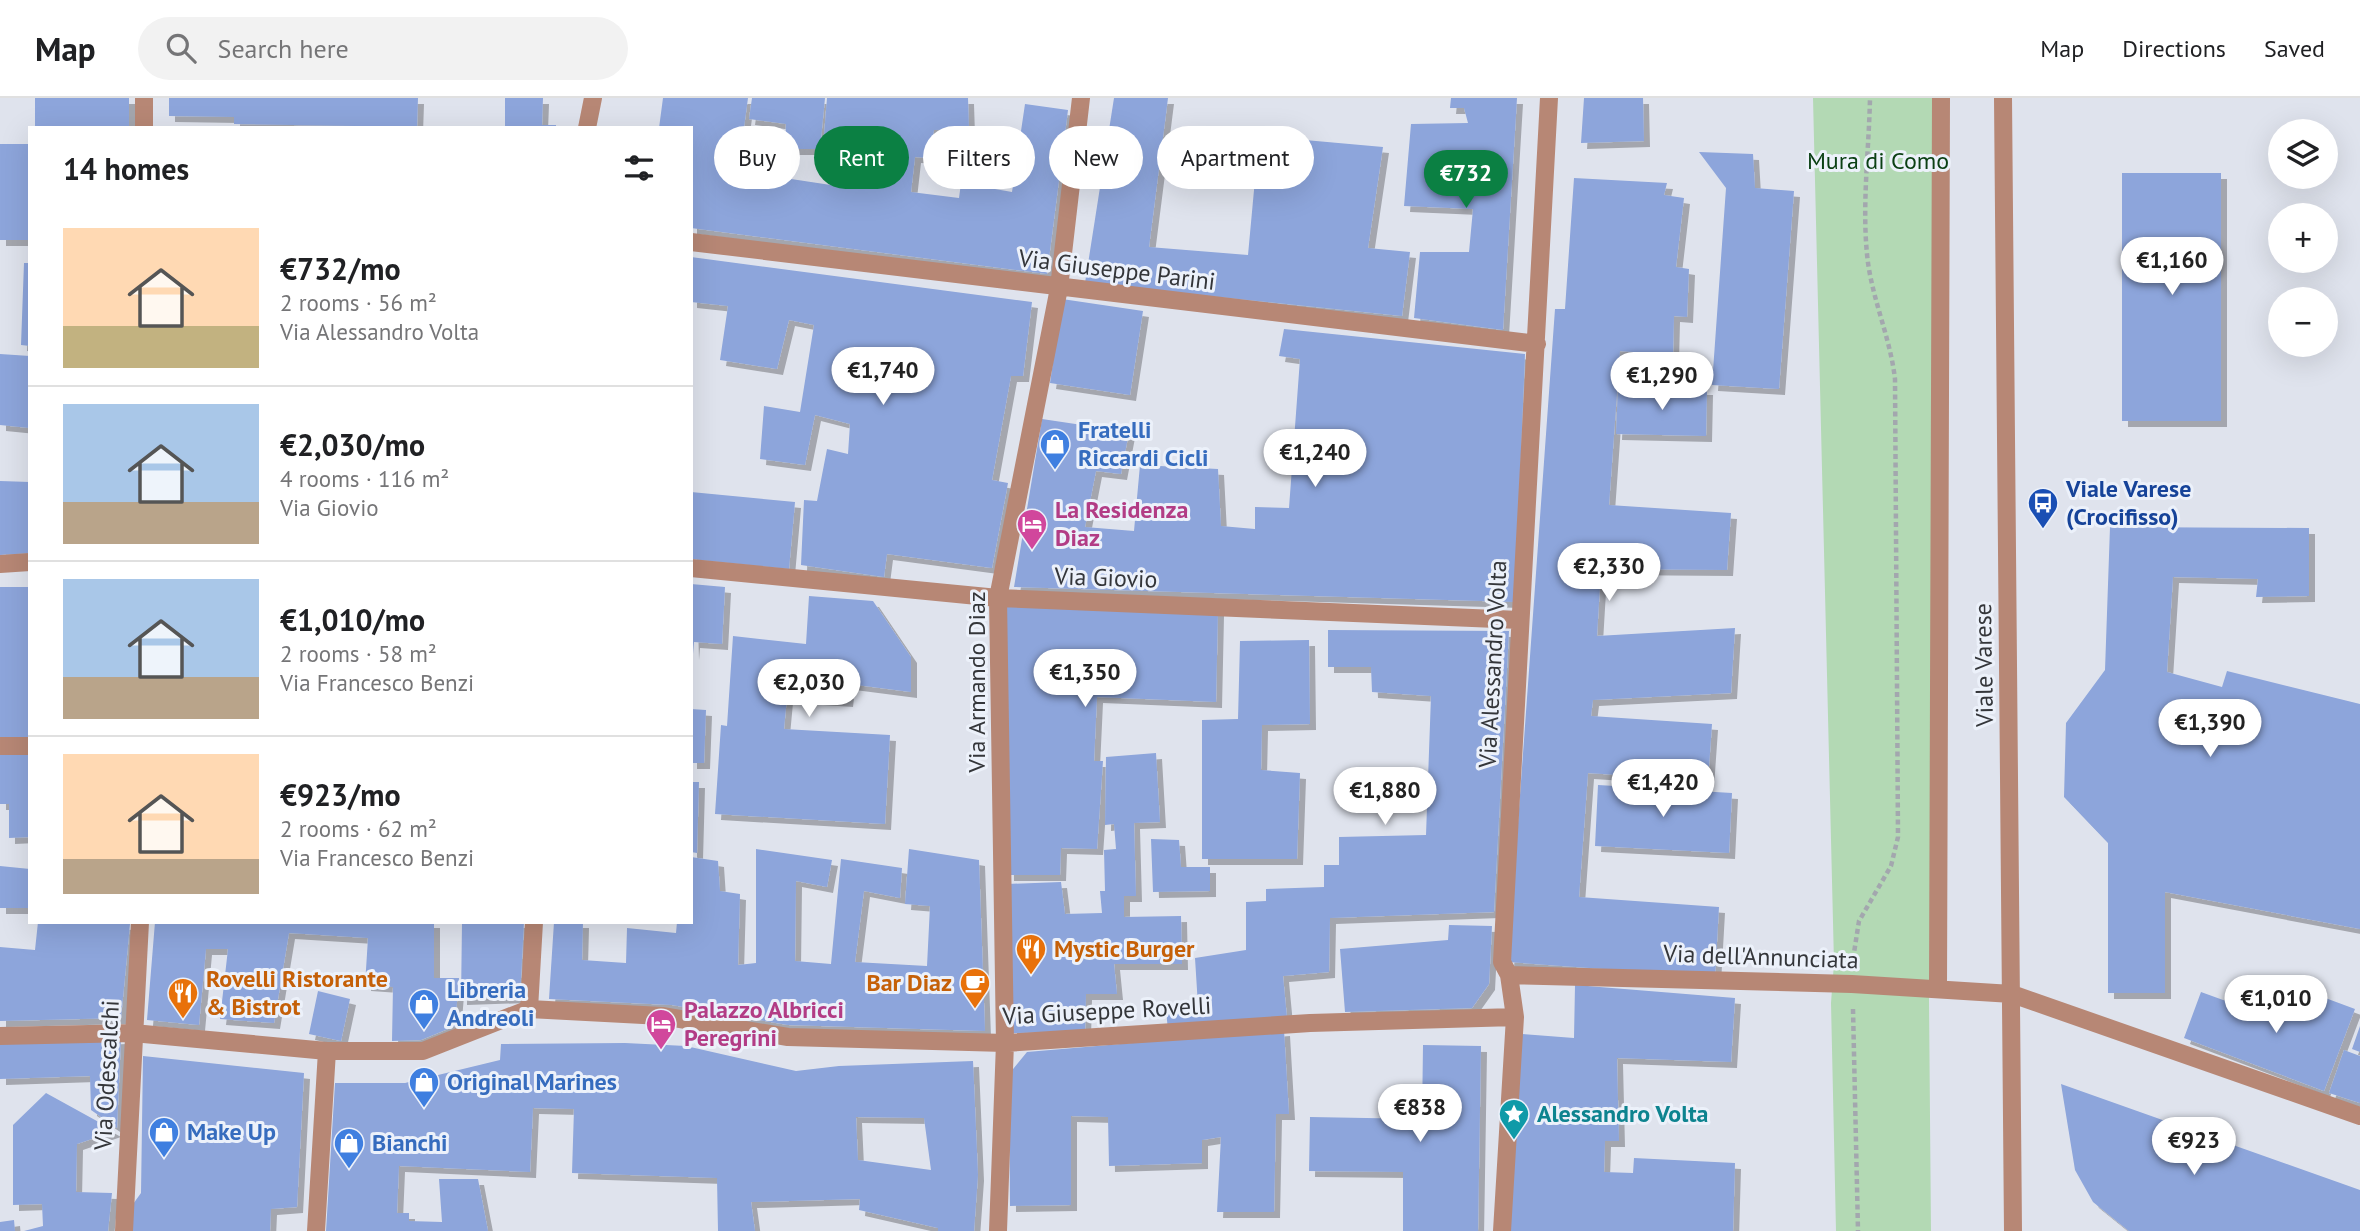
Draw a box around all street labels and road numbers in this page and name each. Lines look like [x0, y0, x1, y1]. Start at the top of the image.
street label: Via Giuseppe Parini [1016, 242, 1217, 297]
street label: Via Alessandro Volta [1472, 559, 1513, 770]
street label: Via Giovio [1053, 560, 1158, 595]
street label: Via Armando Diaz [961, 591, 992, 774]
street label: Viale Varese [1967, 603, 2000, 728]
street label: Via dell'Annunciata [1662, 938, 1859, 975]
street label: Via Giuseppe Rovelli [1001, 990, 1212, 1031]
street label: Via Odescalchi [87, 999, 126, 1152]

